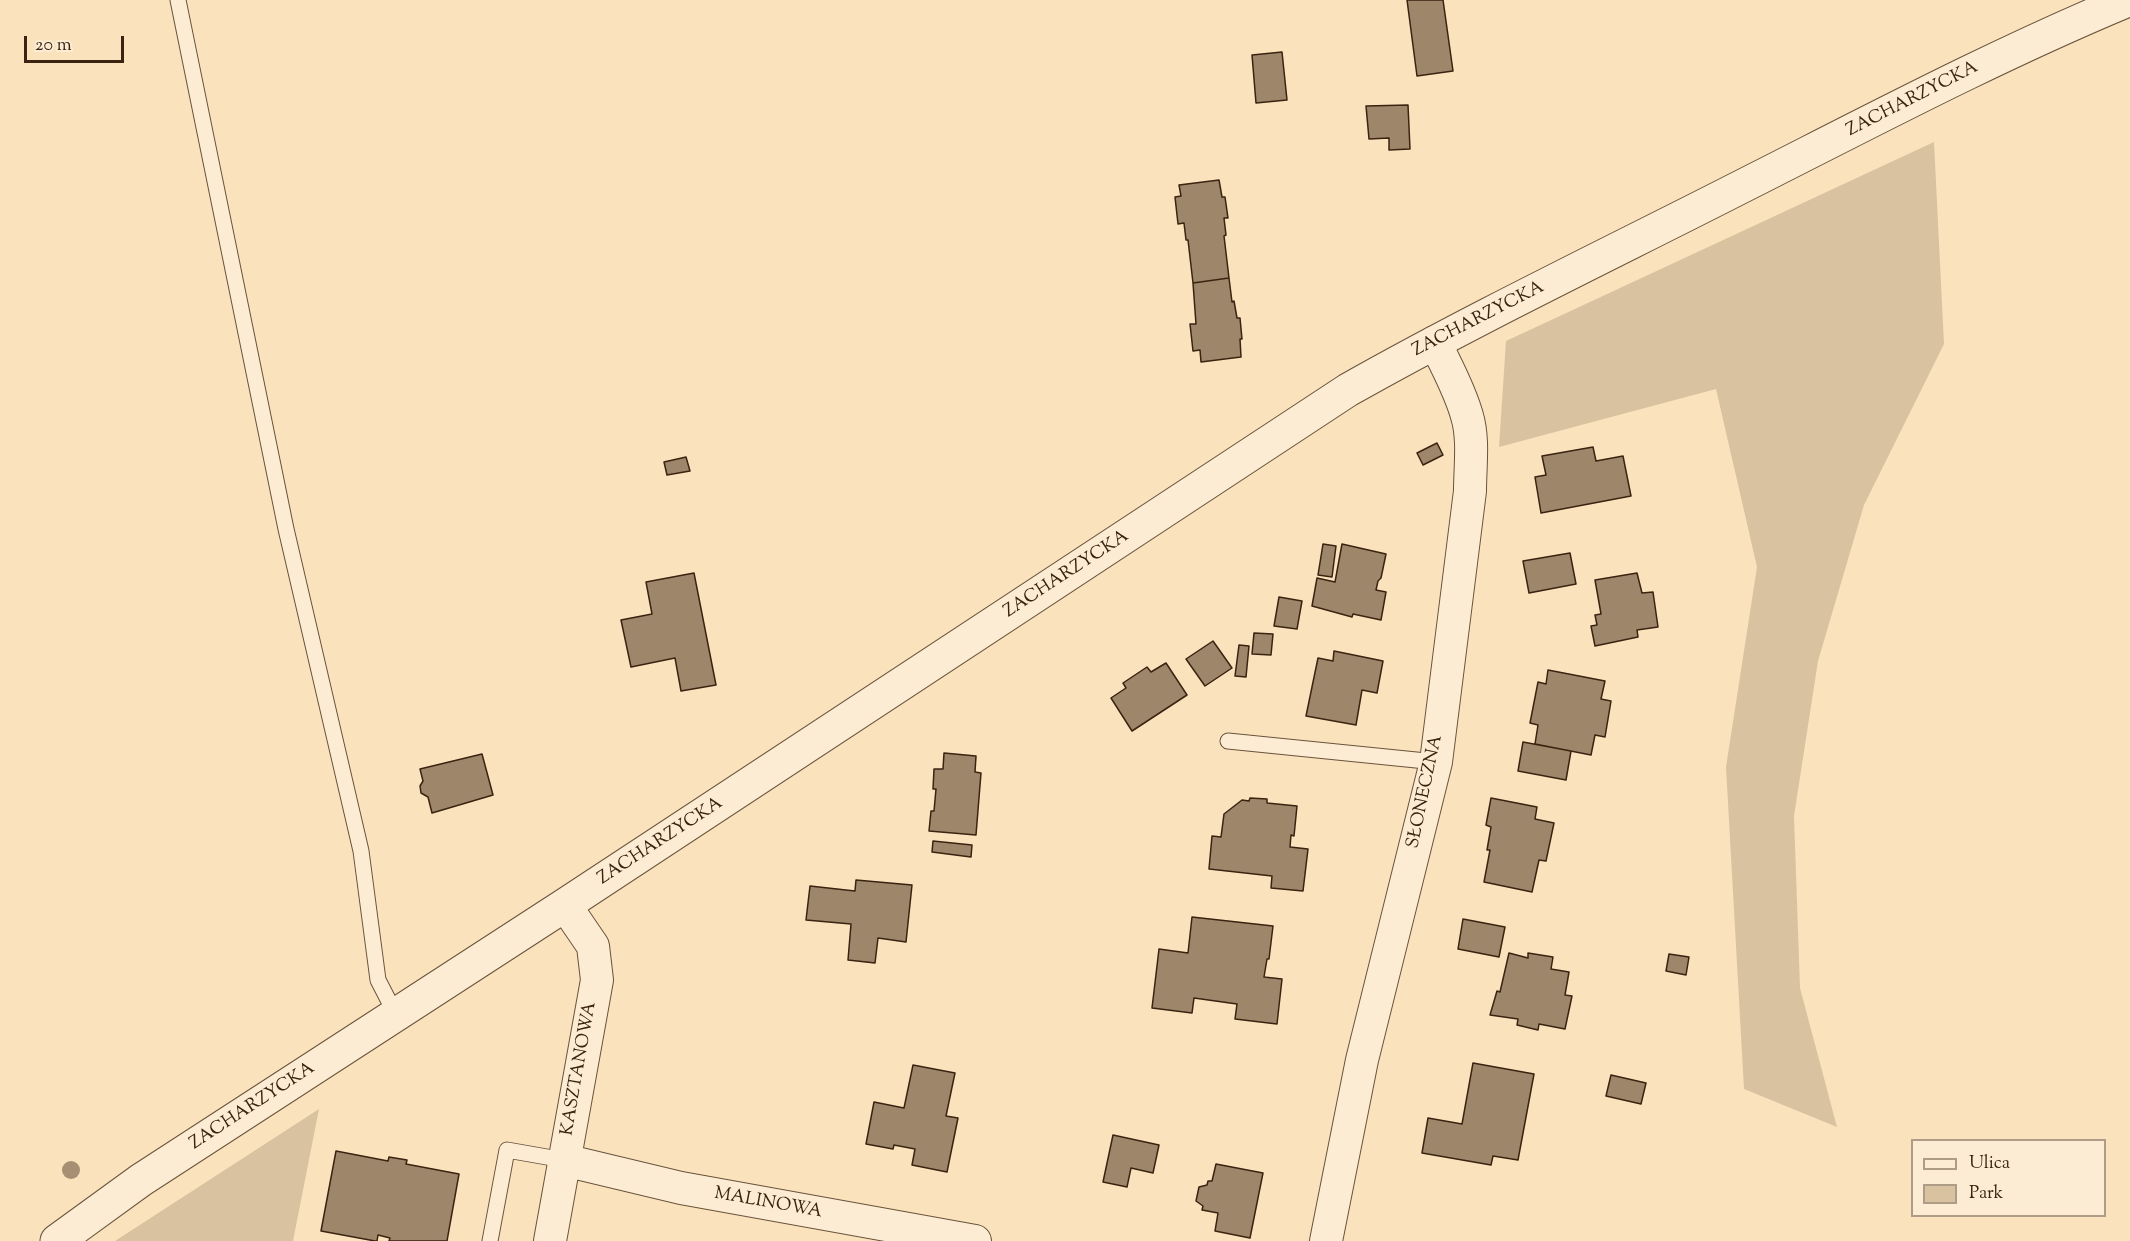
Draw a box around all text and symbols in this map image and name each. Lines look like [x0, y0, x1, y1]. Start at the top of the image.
scale bar [27, 24, 128, 62]
text: 20 m [35, 33, 72, 59]
street label: ZACHARZYCKA [1844, 58, 1982, 142]
street label: ZACHARZYCKA [1410, 278, 1548, 362]
street label: ZACHARZYCKA [1000, 527, 1134, 623]
street label: SŁONECZNA [1403, 733, 1449, 851]
street label: ZACHARZYCKA [594, 794, 728, 890]
street label: KASZTANOWA [558, 1000, 602, 1138]
street label: ZACHARZYCKA [186, 1059, 320, 1155]
legend [1911, 1139, 2106, 1217]
text: Ulica [1969, 1151, 2010, 1177]
text: Park [1969, 1181, 2003, 1207]
street label: MALINOWA [712, 1184, 824, 1224]

